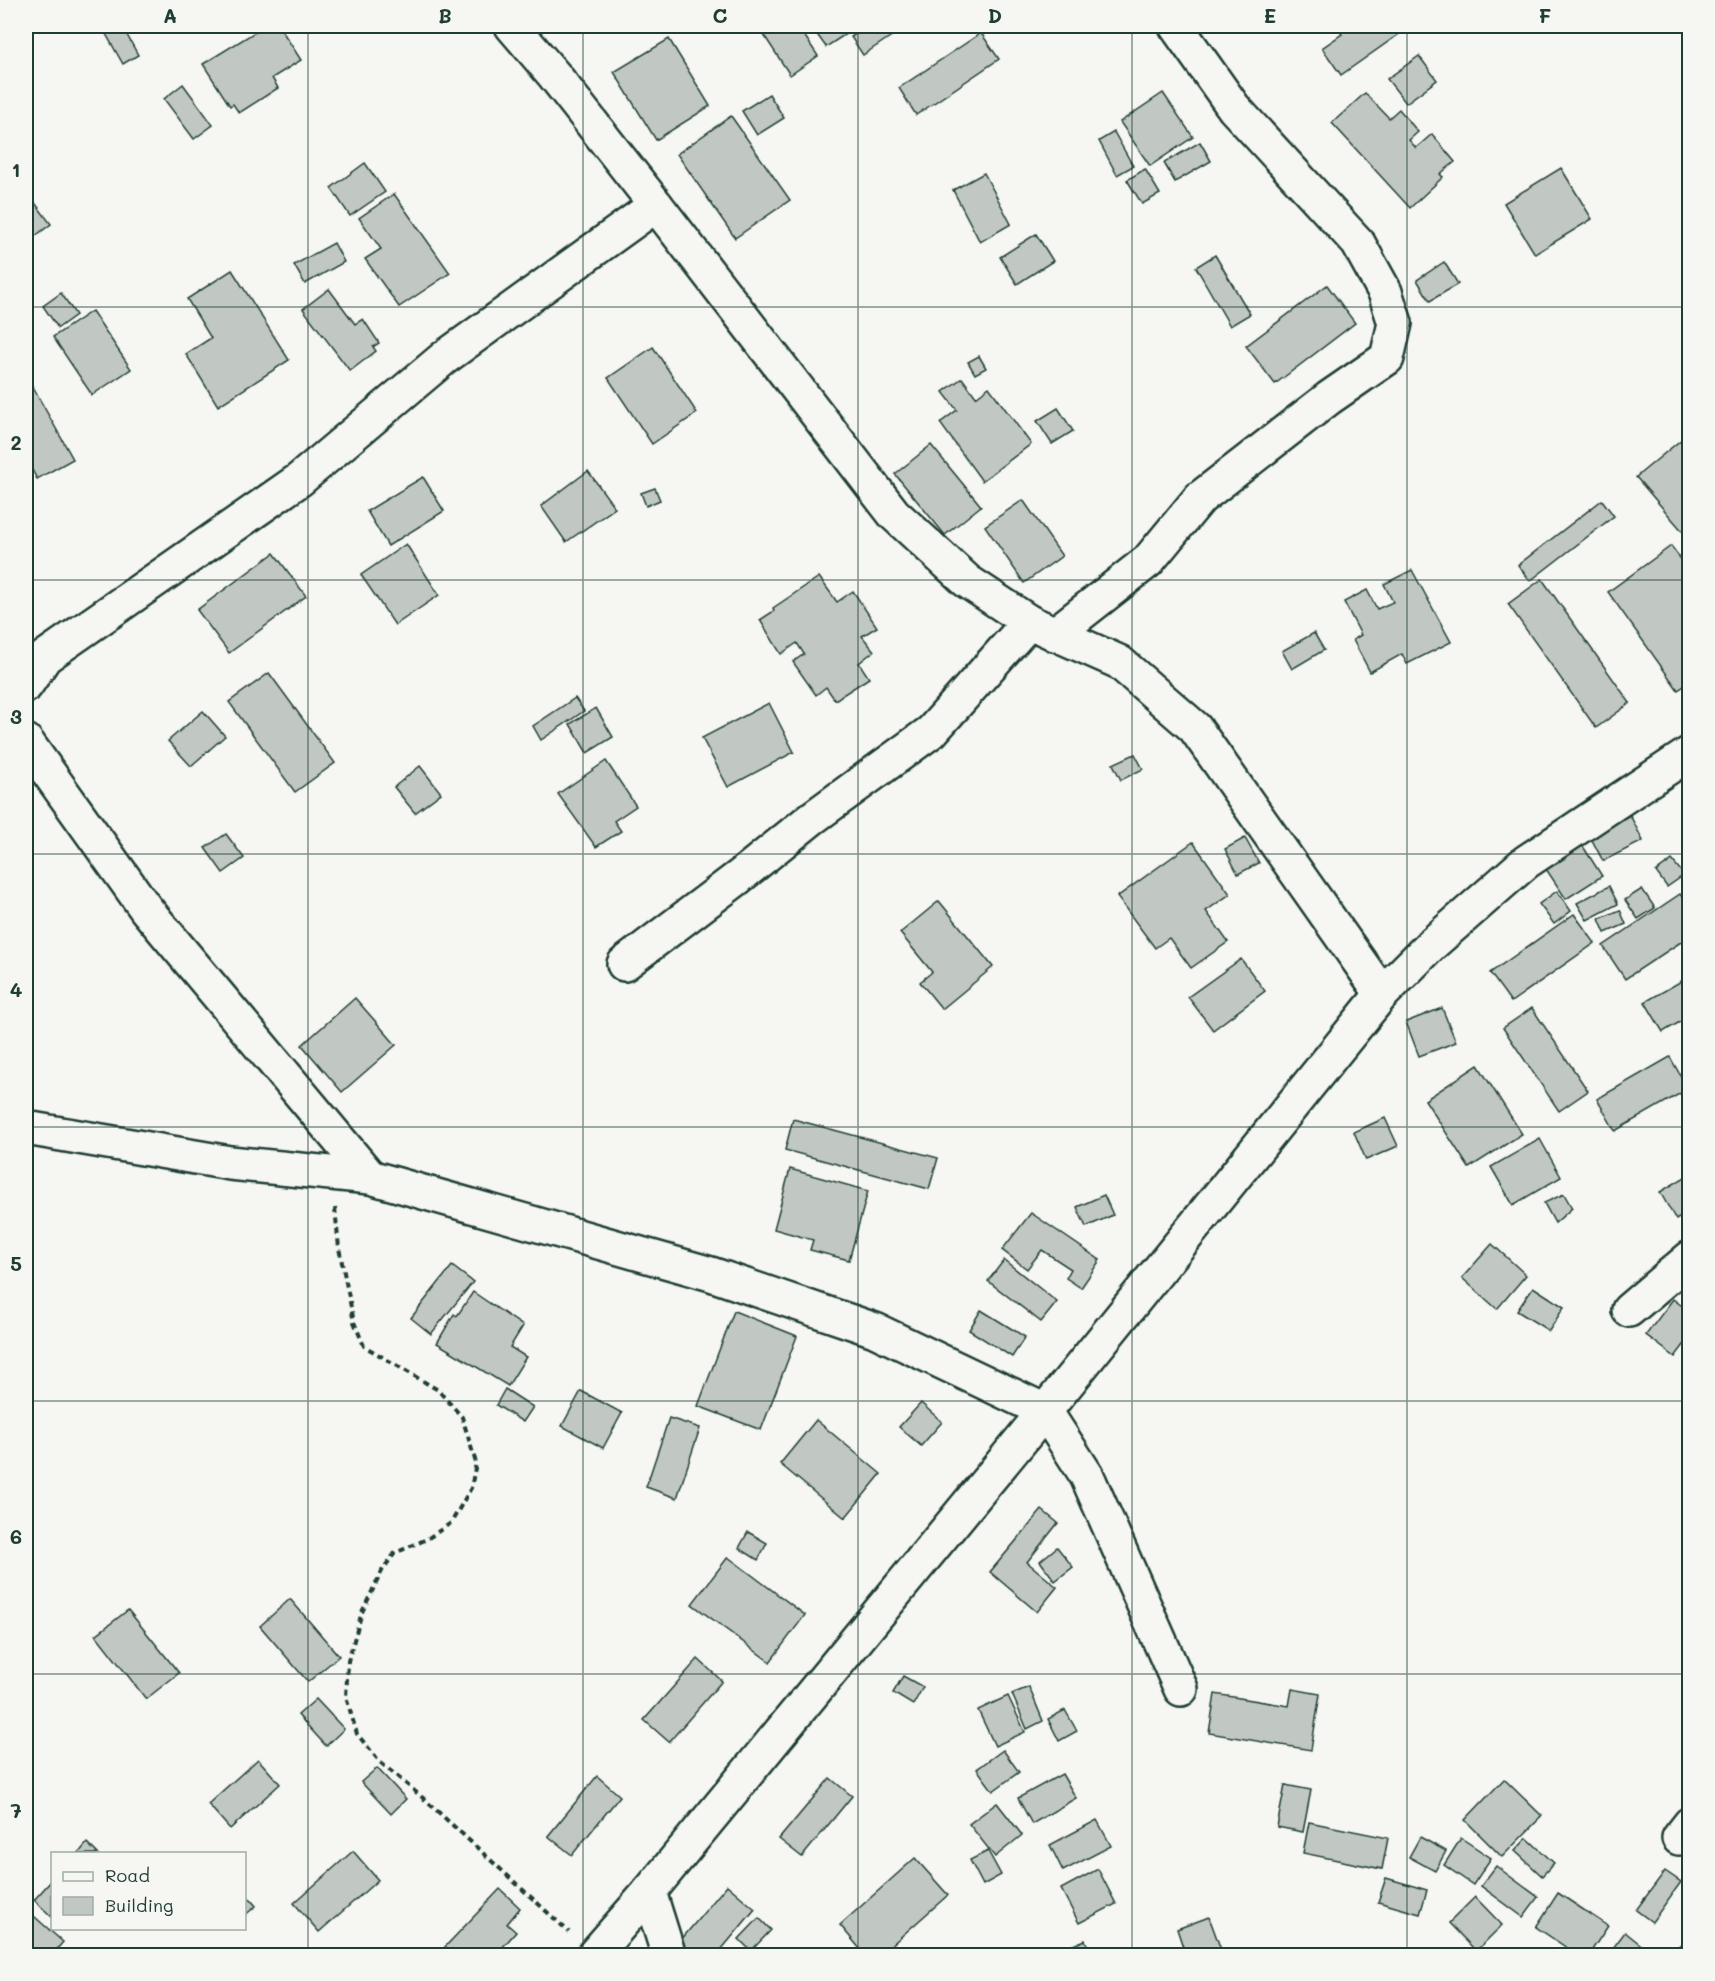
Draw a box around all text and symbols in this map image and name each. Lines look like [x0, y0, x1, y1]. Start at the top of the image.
text: A [163, 2, 177, 28]
text: B [438, 2, 452, 28]
text: C [713, 2, 728, 28]
text: D [988, 2, 1002, 28]
text: E [1264, 2, 1276, 28]
text: F [1539, 2, 1552, 28]
text: 1 [12, 156, 20, 182]
text: 2 [10, 429, 22, 455]
text: 3 [10, 703, 22, 729]
text: 4 [10, 976, 23, 1002]
text: 5 [10, 1250, 22, 1276]
text: 6 [10, 1523, 22, 1549]
text: 7 [10, 1797, 22, 1823]
legend [51, 1852, 246, 1930]
text: Road [105, 1863, 150, 1887]
text: Building [105, 1893, 173, 1917]

